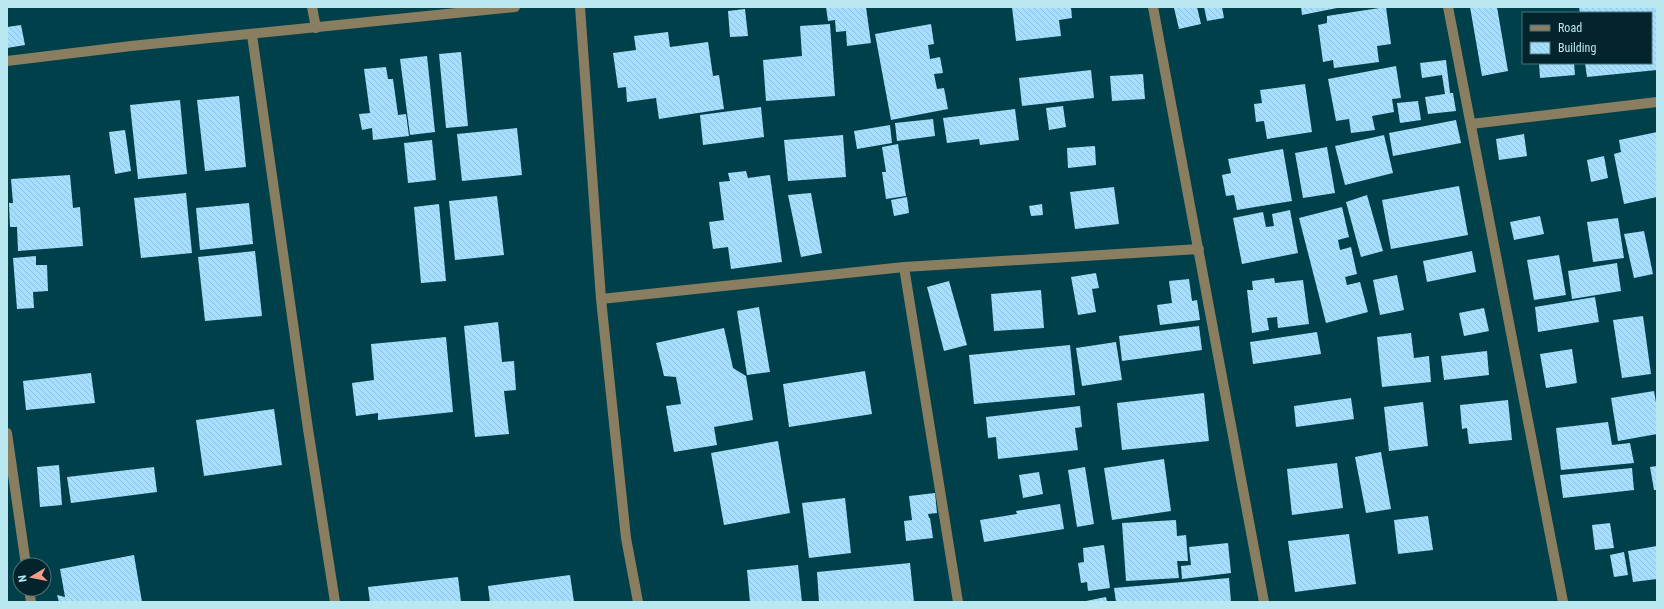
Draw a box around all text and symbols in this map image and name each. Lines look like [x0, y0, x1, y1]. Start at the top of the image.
legend [1522, 12, 1652, 64]
text: Road [1558, 21, 1582, 35]
text: Building [1558, 41, 1596, 55]
north arrow [12, 557, 52, 597]
text: N [16, 574, 30, 583]

